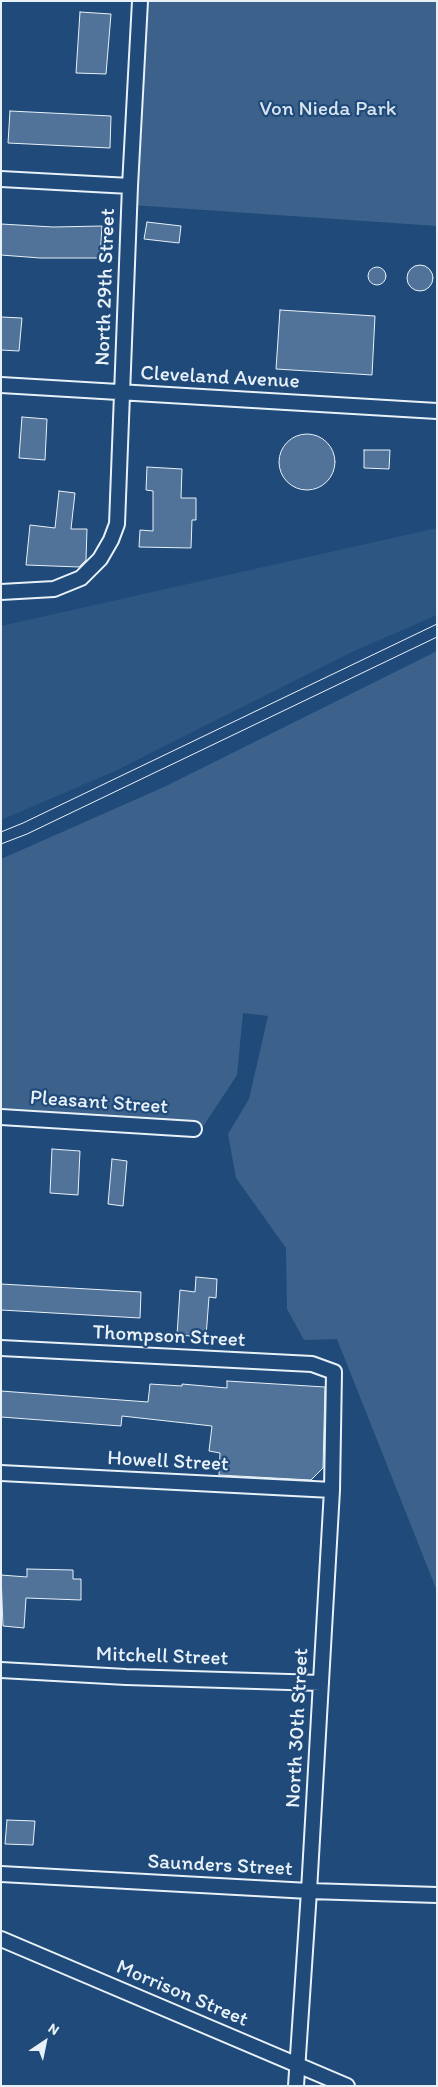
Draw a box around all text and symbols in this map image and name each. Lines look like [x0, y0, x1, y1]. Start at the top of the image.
park label: Von Nieda Park [260, 97, 396, 123]
street label: North 29th Street [91, 208, 121, 366]
street label: Cleveland Avenue [140, 361, 300, 395]
street label: Pleasant Street [29, 1086, 169, 1120]
street label: Thompson Street [92, 1320, 246, 1354]
street label: Howell Street [107, 1446, 229, 1478]
street label: Mitchell Street [95, 1642, 229, 1672]
street label: North 30th Street [281, 1647, 315, 1809]
street label: Saunders Street [147, 1850, 293, 1882]
street label: Morrison Street [112, 1955, 252, 2033]
north arrow [20, 2017, 70, 2067]
text: N [45, 2019, 62, 2039]

